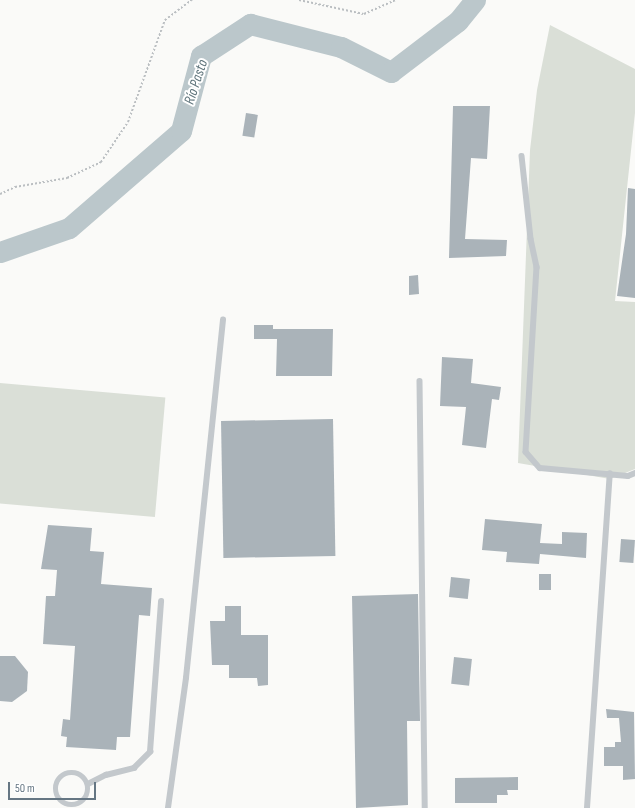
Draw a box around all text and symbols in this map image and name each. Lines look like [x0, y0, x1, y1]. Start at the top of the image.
water label: Río Pasto [180, 57, 212, 107]
scale bar [10, 774, 98, 800]
text: 50 m [15, 781, 35, 796]

